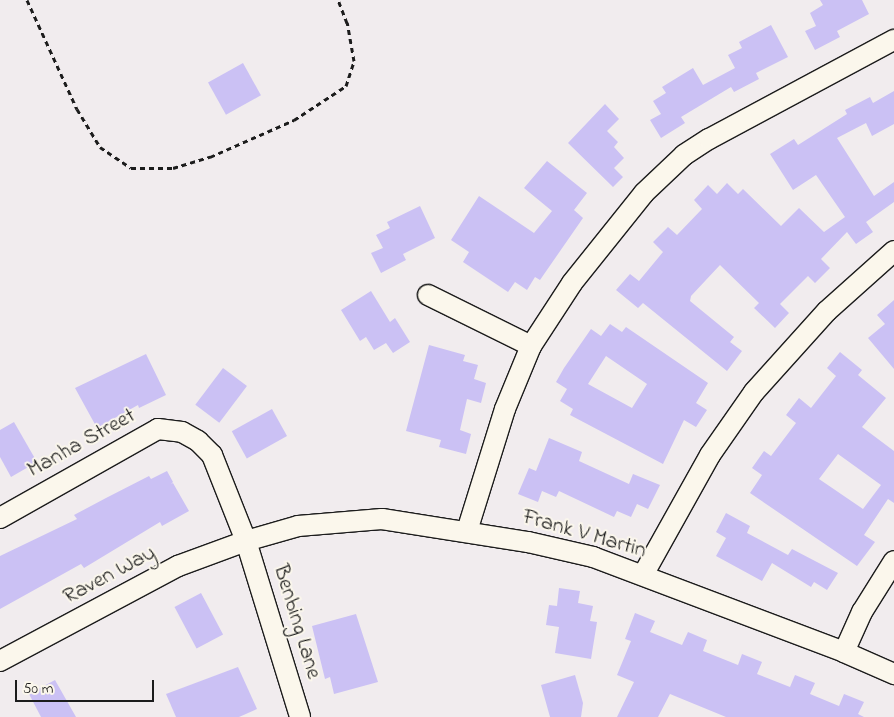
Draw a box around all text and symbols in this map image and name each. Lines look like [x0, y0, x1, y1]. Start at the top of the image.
street label: Manha Street [23, 404, 141, 484]
street label: Frank V Martin [519, 505, 649, 565]
street label: Raven Way [59, 541, 161, 611]
street label: Benbing Lane [266, 562, 326, 682]
scale bar [18, 670, 156, 702]
text: 50 m [23, 678, 53, 700]

